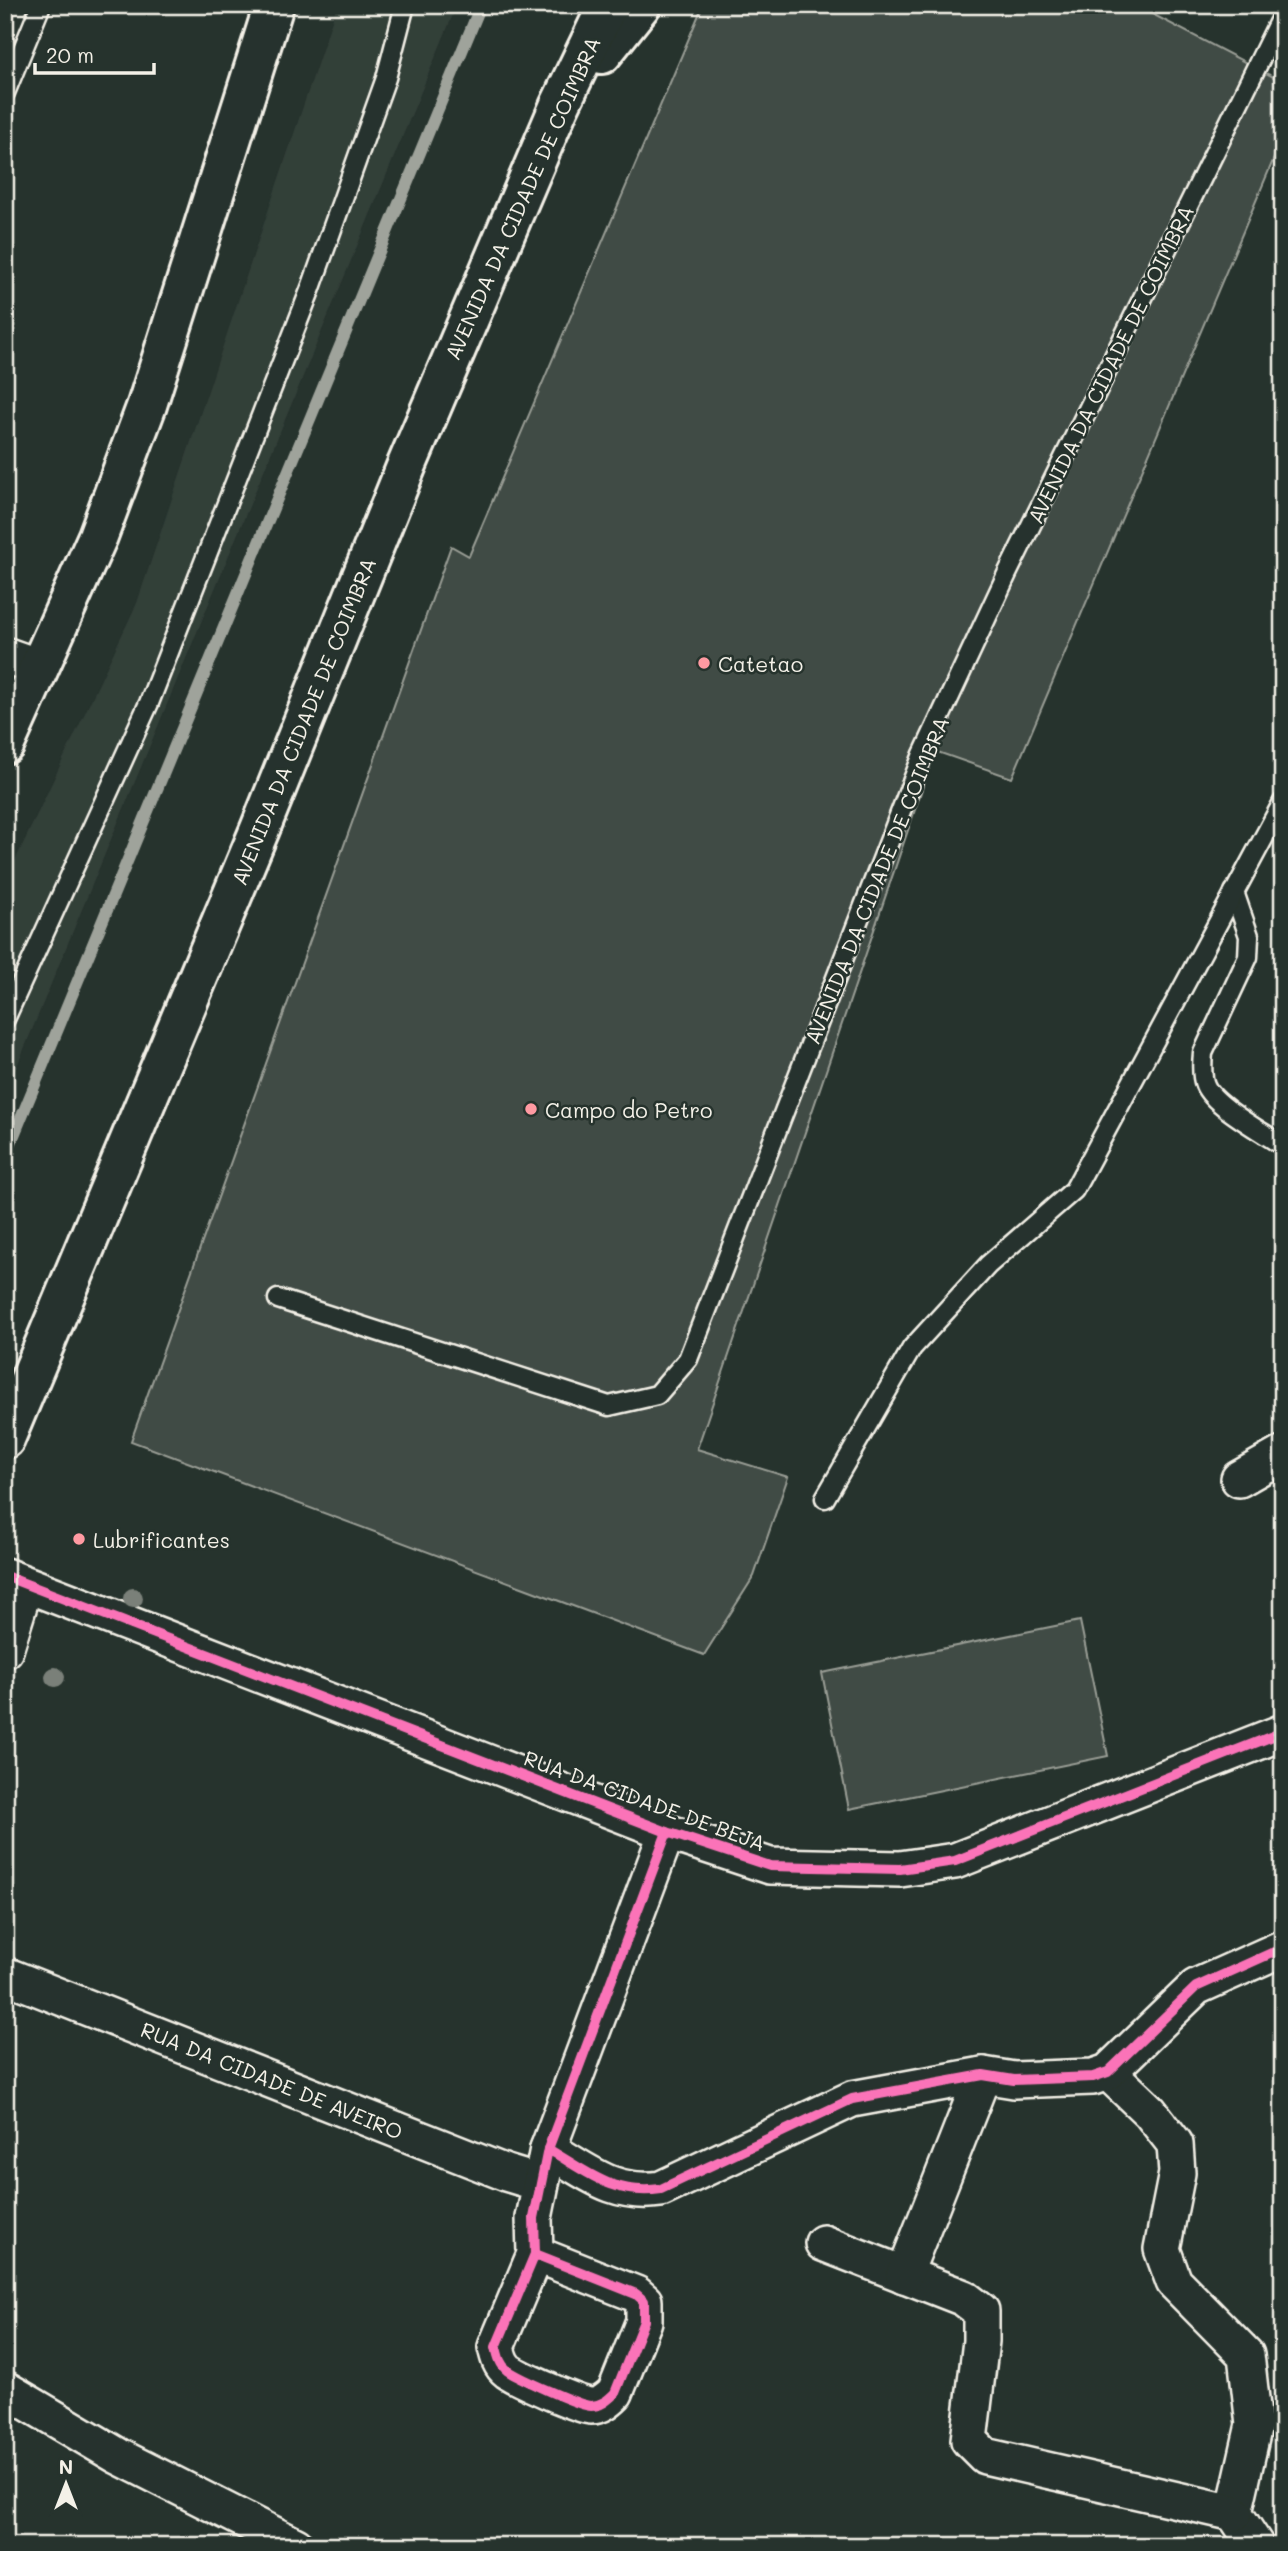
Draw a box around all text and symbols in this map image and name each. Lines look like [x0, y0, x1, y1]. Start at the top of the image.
scale bar [35, 32, 154, 76]
street label: AVENIDA DA CIDADE DE COIMBRA [438, 32, 606, 364]
text: 20 m [46, 41, 94, 68]
street label: AVENIDA DA CIDADE DE COIMBRA [1021, 200, 1199, 528]
street label: AVENIDA DA CIDADE DE COIMBRA [225, 553, 381, 889]
place label: Catetao [718, 650, 803, 677]
marker: Catetao [696, 655, 712, 671]
street label: AVENIDA DA CIDADE DE COIMBRA [798, 712, 954, 1048]
place label: Campo do Petro [545, 1096, 713, 1123]
marker: Campo do Petro [523, 1101, 539, 1117]
place label: Lubrificantes [93, 1526, 230, 1553]
marker: Lubrificantes [71, 1531, 87, 1547]
street label: RUA DA CIDADE DE BEJA [521, 1744, 769, 1856]
street label: RUA DA CIDADE DE AVEIRO [137, 2015, 407, 2145]
north arrow [32, 2450, 102, 2520]
text: N [59, 2454, 73, 2479]

